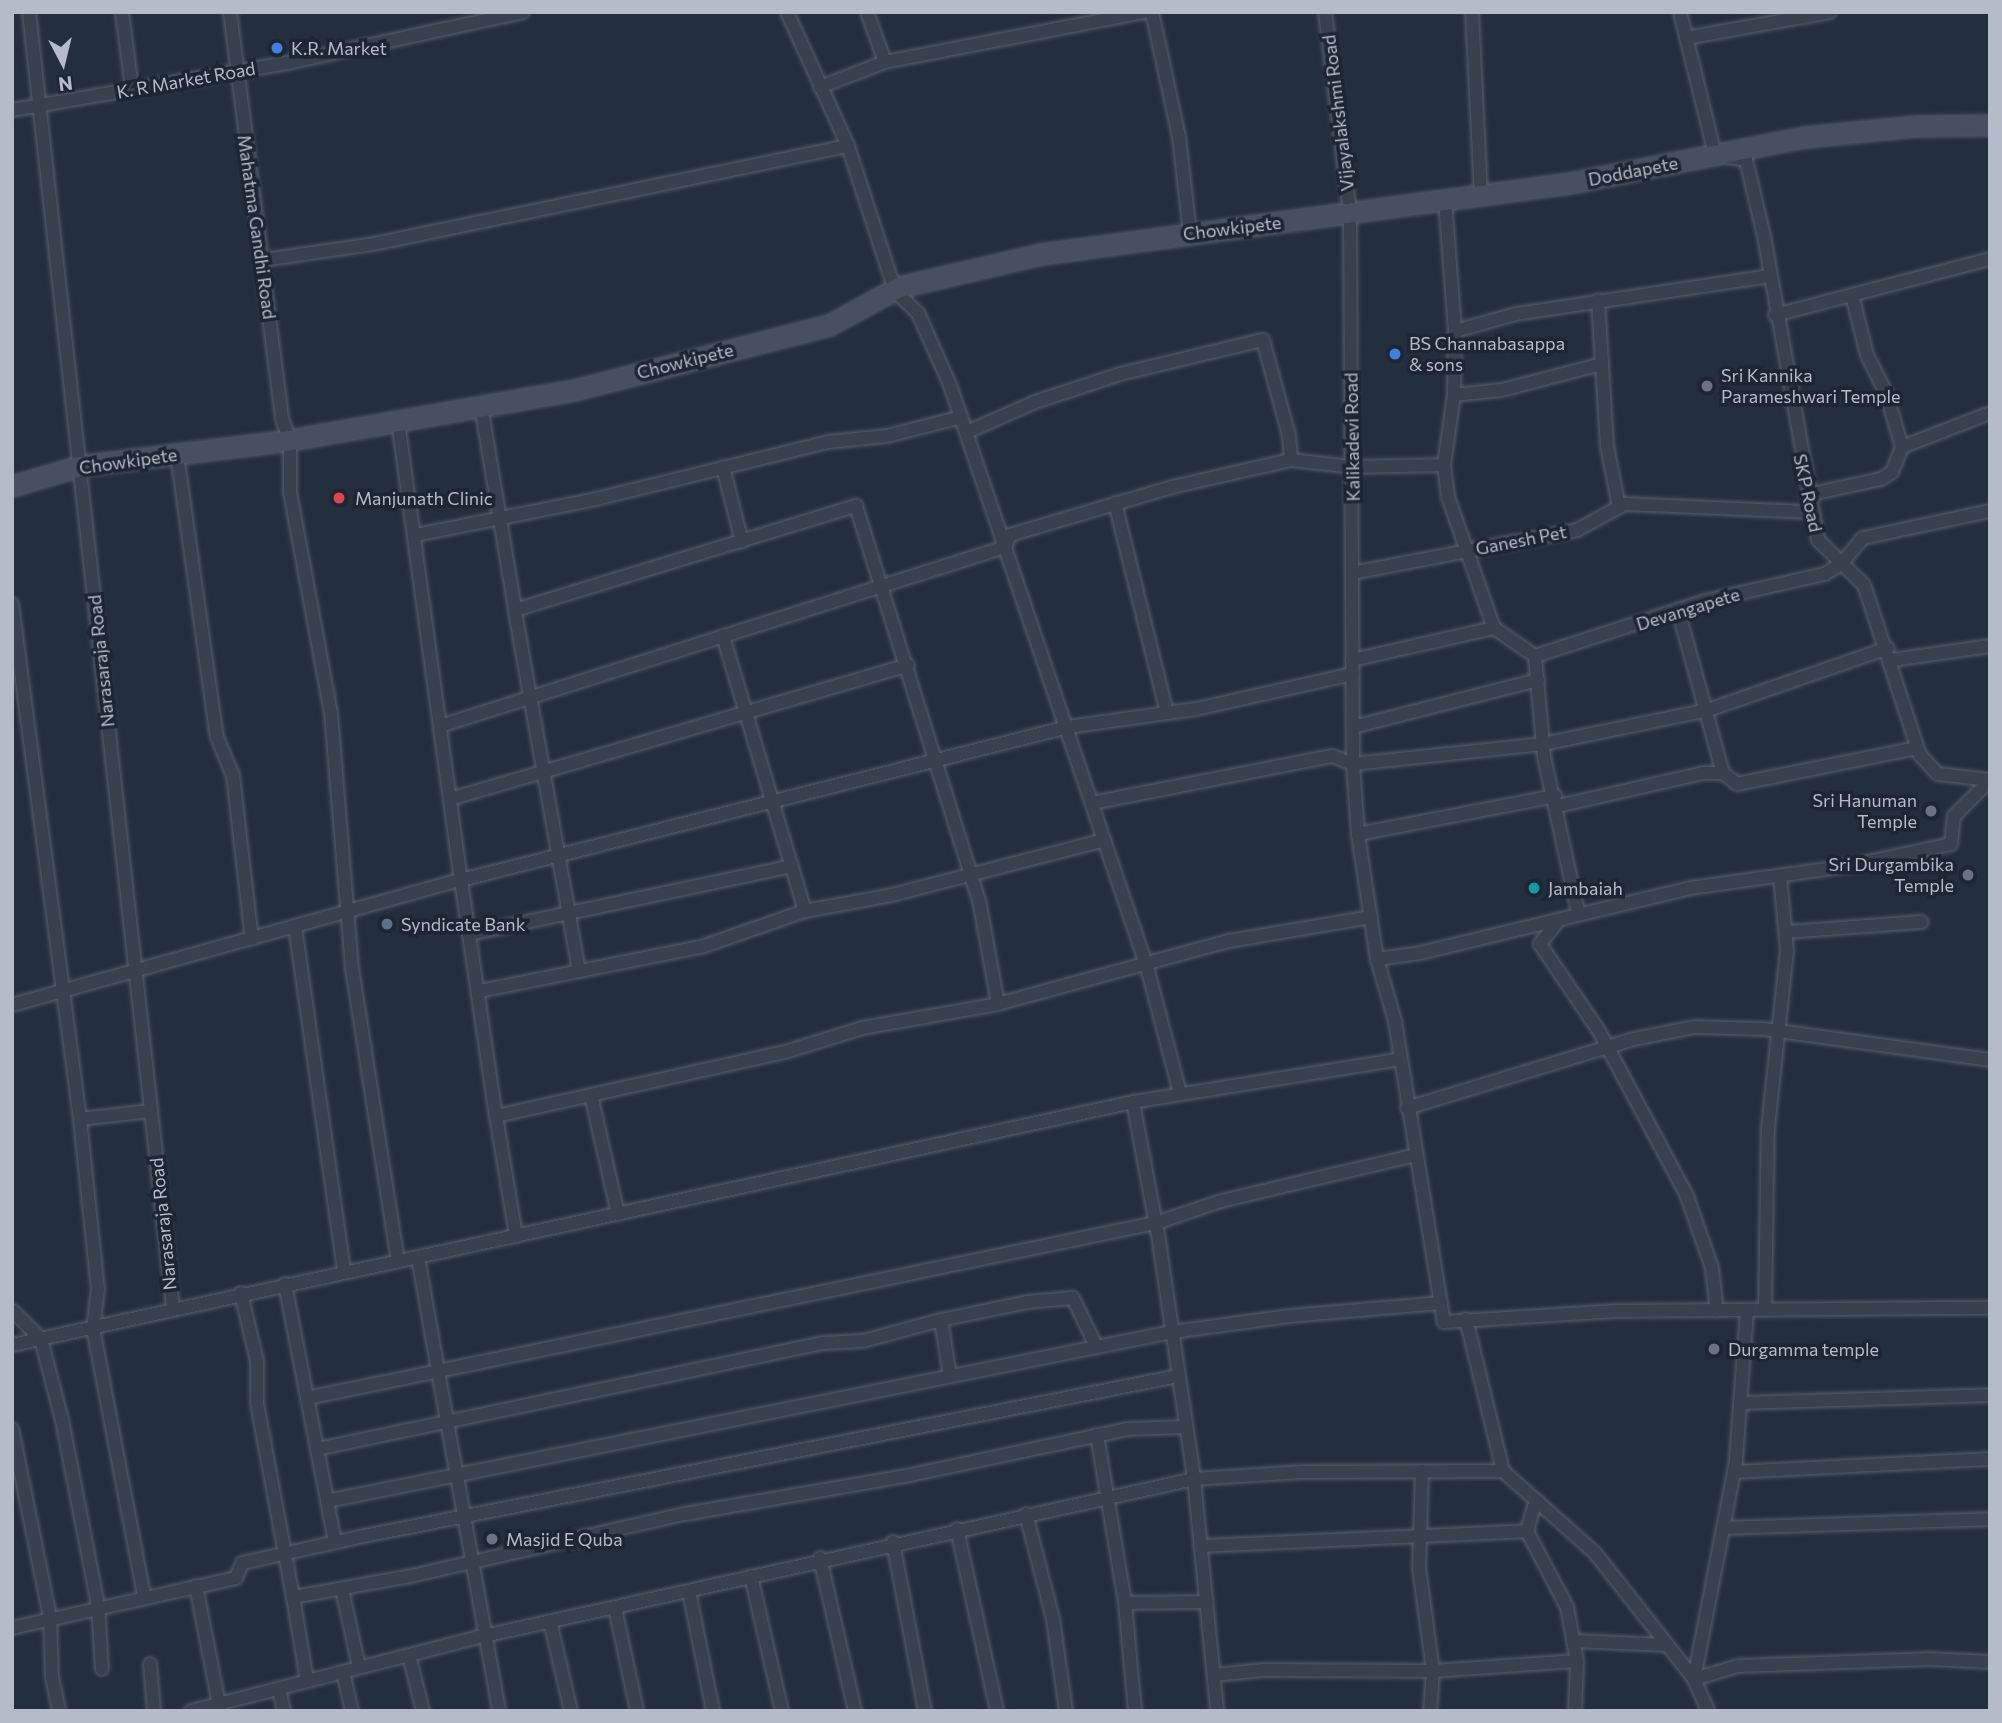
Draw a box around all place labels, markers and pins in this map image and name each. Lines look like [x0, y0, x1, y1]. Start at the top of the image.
place label: K.R. Market [291, 37, 387, 59]
marker: K.R. Market [269, 40, 285, 56]
place label: BS Channabasappa & sons [1409, 333, 1565, 376]
marker: BS Channabasappa & sons [1387, 346, 1403, 362]
place label: Sri Kannika Parameshwari Temple [1721, 365, 1901, 408]
marker: Sri Kannika Parameshwari Temple [1699, 378, 1715, 394]
place label: Manjunath Clinic [355, 487, 493, 509]
marker: Manjunath Clinic [329, 488, 349, 508]
place label: Sri Hanuman Temple [1812, 790, 1917, 832]
marker: Sri Hanuman Temple [1923, 803, 1939, 819]
place label: Sri Durgambika Temple [1828, 854, 1954, 896]
marker: Sri Durgambika Temple [1960, 867, 1976, 883]
place label: Jambaiah [1548, 877, 1623, 899]
marker: Jambaiah [1526, 880, 1542, 896]
place label: Syndicate Bank [401, 913, 525, 935]
marker: Syndicate Bank [379, 916, 395, 932]
place label: Durgamma temple [1728, 1338, 1879, 1360]
marker: Durgamma temple [1706, 1341, 1722, 1357]
place label: Masjid E Quba [506, 1528, 623, 1550]
marker: Masjid E Quba [484, 1531, 500, 1547]

